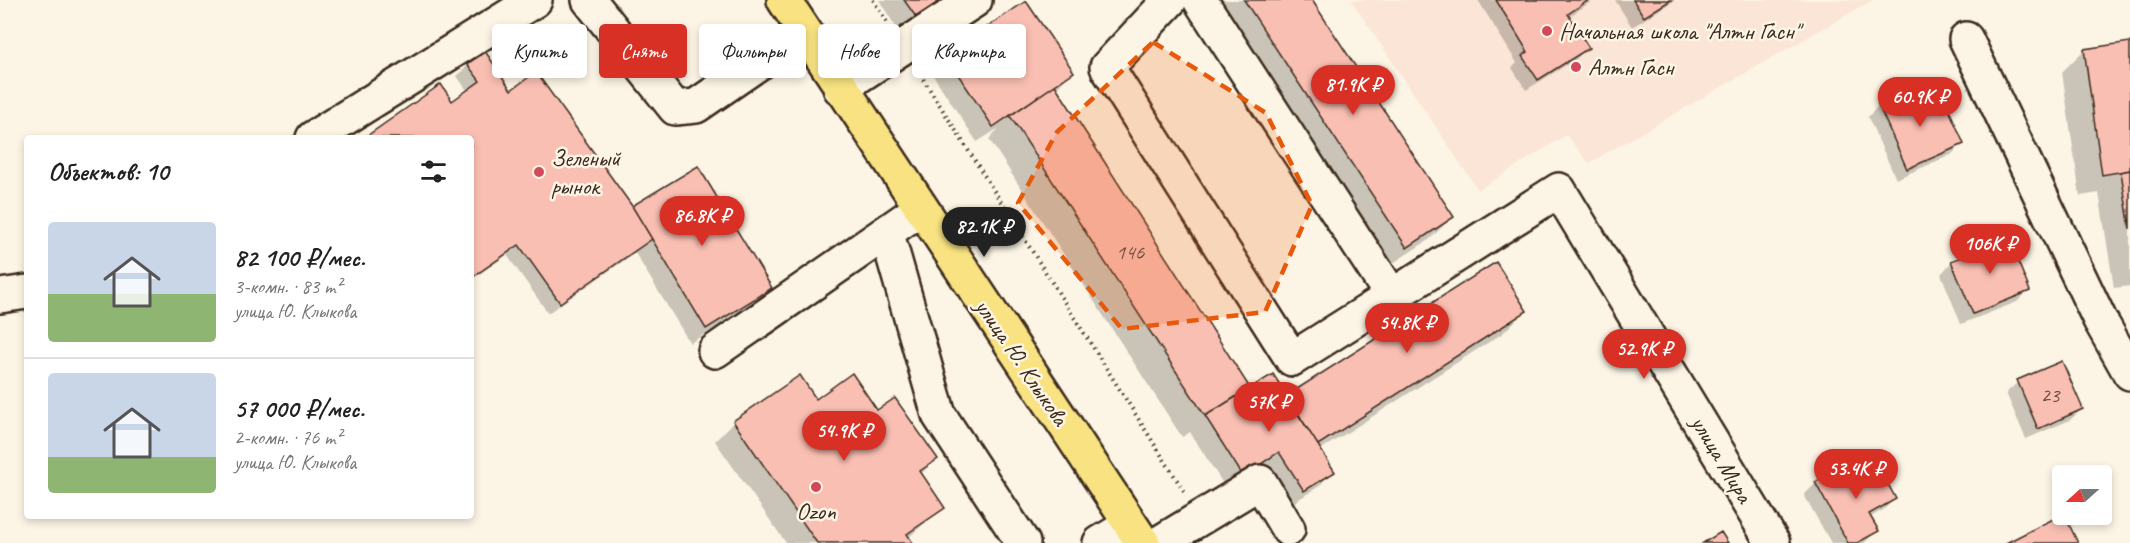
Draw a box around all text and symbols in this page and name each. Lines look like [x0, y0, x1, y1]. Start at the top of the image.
place label: Начальная школа "Алтн Гасн" [1559, 16, 1805, 46]
chip: Купить [492, 24, 587, 78]
chip: Снять [599, 24, 687, 78]
chip: Фильтры [699, 24, 806, 78]
chip: Новое [818, 24, 900, 78]
chip: Квартира [912, 24, 1026, 78]
marker: Начальная школа "Алтн Гасн" [1540, 24, 1554, 38]
place label: Алтн Гасн [1588, 52, 1675, 82]
marker: Алтн Гасн [1569, 60, 1583, 74]
pin: 81.9K ₽ [1298, 65, 1408, 116]
text: 81.9K ₽ [1325, 72, 1381, 97]
pin: 60.9K ₽ [1865, 77, 1975, 128]
text: 60.9K ₽ [1892, 84, 1948, 109]
place label: Зеленый рынок [551, 143, 622, 201]
text: Объектов: 10 [48, 155, 168, 188]
icon: filters [417, 155, 450, 188]
marker: Зеленый рынок [532, 165, 546, 179]
pin: 86.8K ₽ [647, 196, 757, 247]
text: 86.8K ₽ [674, 203, 730, 228]
pin: 82.1K ₽ [929, 207, 1039, 258]
text: 82.1K ₽ [956, 214, 1012, 239]
pin: 106K ₽ [1941, 224, 2039, 275]
text: 106K ₽ [1964, 231, 2016, 256]
house number: 146 [1116, 239, 1145, 265]
text: 82 100 ₽/мес. [234, 241, 365, 274]
icon: home [96, 246, 168, 318]
text: 3-комн. · 83 m² [234, 274, 342, 299]
street label: улица Ю. Клыкова [967, 291, 1076, 432]
text: улица Ю. Клыкова [234, 299, 356, 324]
pin: 54.8K ₽ [1352, 303, 1462, 354]
text: 54.8K ₽ [1379, 310, 1435, 335]
pin: 52.9K ₽ [1589, 329, 1699, 380]
text: 52.9K ₽ [1616, 336, 1672, 361]
pin: 57K ₽ [1227, 382, 1311, 433]
house number: 23 [2041, 382, 2061, 408]
text: 57K ₽ [1248, 389, 1290, 414]
text: 57 000 ₽/мес. [234, 392, 364, 425]
icon: home [96, 397, 168, 469]
street label: улица Мира [1683, 408, 1760, 509]
pin: 54.9K ₽ [789, 411, 899, 462]
text: 54.9K ₽ [816, 418, 872, 443]
text: 2-комн. · 76 m² [234, 425, 342, 450]
pin: 53.4K ₽ [1801, 449, 1911, 500]
text: улица Ю. Клыкова [234, 450, 356, 475]
text: 53.4K ₽ [1828, 456, 1884, 481]
north arrow [2052, 465, 2112, 525]
map controls [2052, 465, 2112, 525]
marker: Ozon [809, 480, 823, 494]
place label: Ozon [796, 496, 836, 526]

